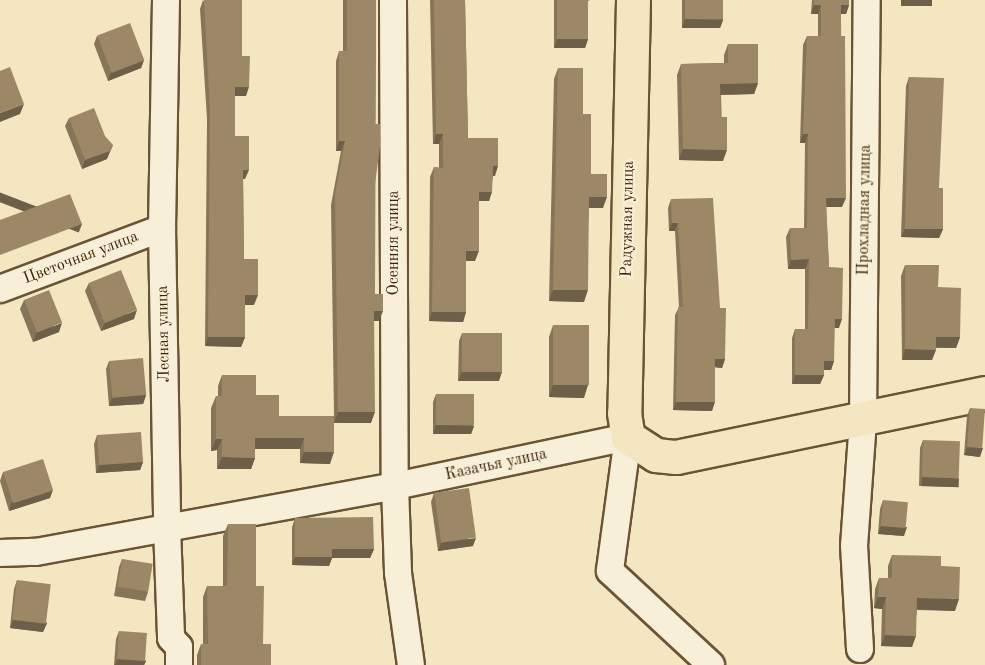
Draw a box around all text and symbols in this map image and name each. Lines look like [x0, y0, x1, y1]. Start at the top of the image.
street label: Прохладная улица [854, 144, 876, 276]
street label: Радужная улица [617, 161, 639, 277]
street label: Осенняя улица [384, 190, 404, 296]
street label: Цветочная улица [21, 227, 141, 289]
street label: Лесная улица [154, 285, 174, 383]
street label: Казачья улица [443, 445, 549, 485]

